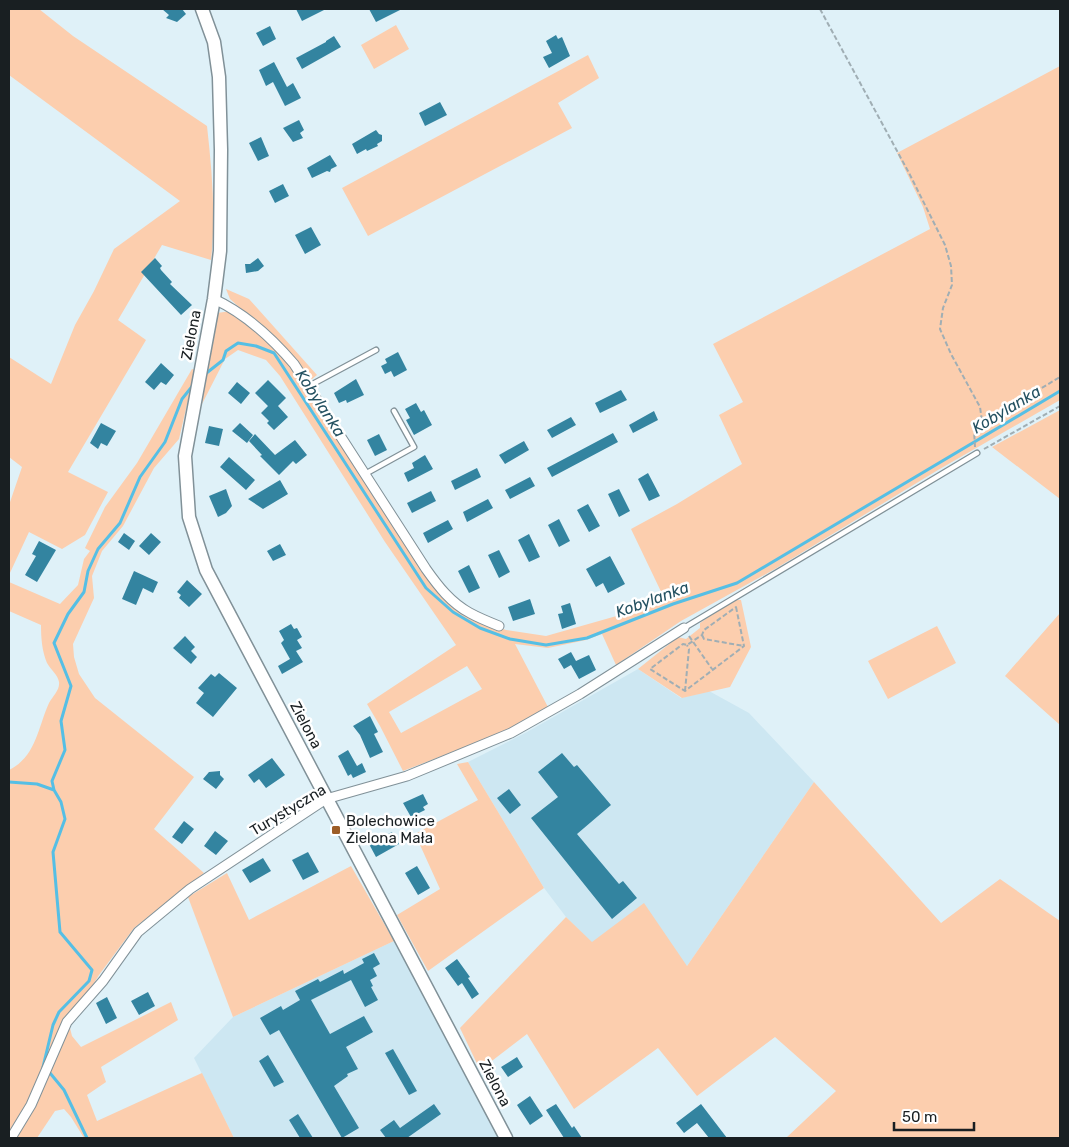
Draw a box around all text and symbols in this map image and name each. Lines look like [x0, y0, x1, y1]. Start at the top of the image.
street label: Zielona [177, 308, 205, 362]
water label: Kobylanka [292, 366, 349, 441]
water label: Kobylanka [969, 382, 1044, 437]
water label: Kobylanka [613, 577, 691, 622]
street label: Zielona [286, 698, 326, 752]
street label: Turystyczna [247, 780, 329, 840]
place label: Bolechowice Zielona Mała [346, 812, 435, 847]
marker: Bolechowice Zielona Mała [330, 824, 342, 836]
street label: Zielona [475, 1056, 515, 1110]
scale bar [894, 1100, 974, 1132]
text: 50 m [902, 1108, 937, 1126]

